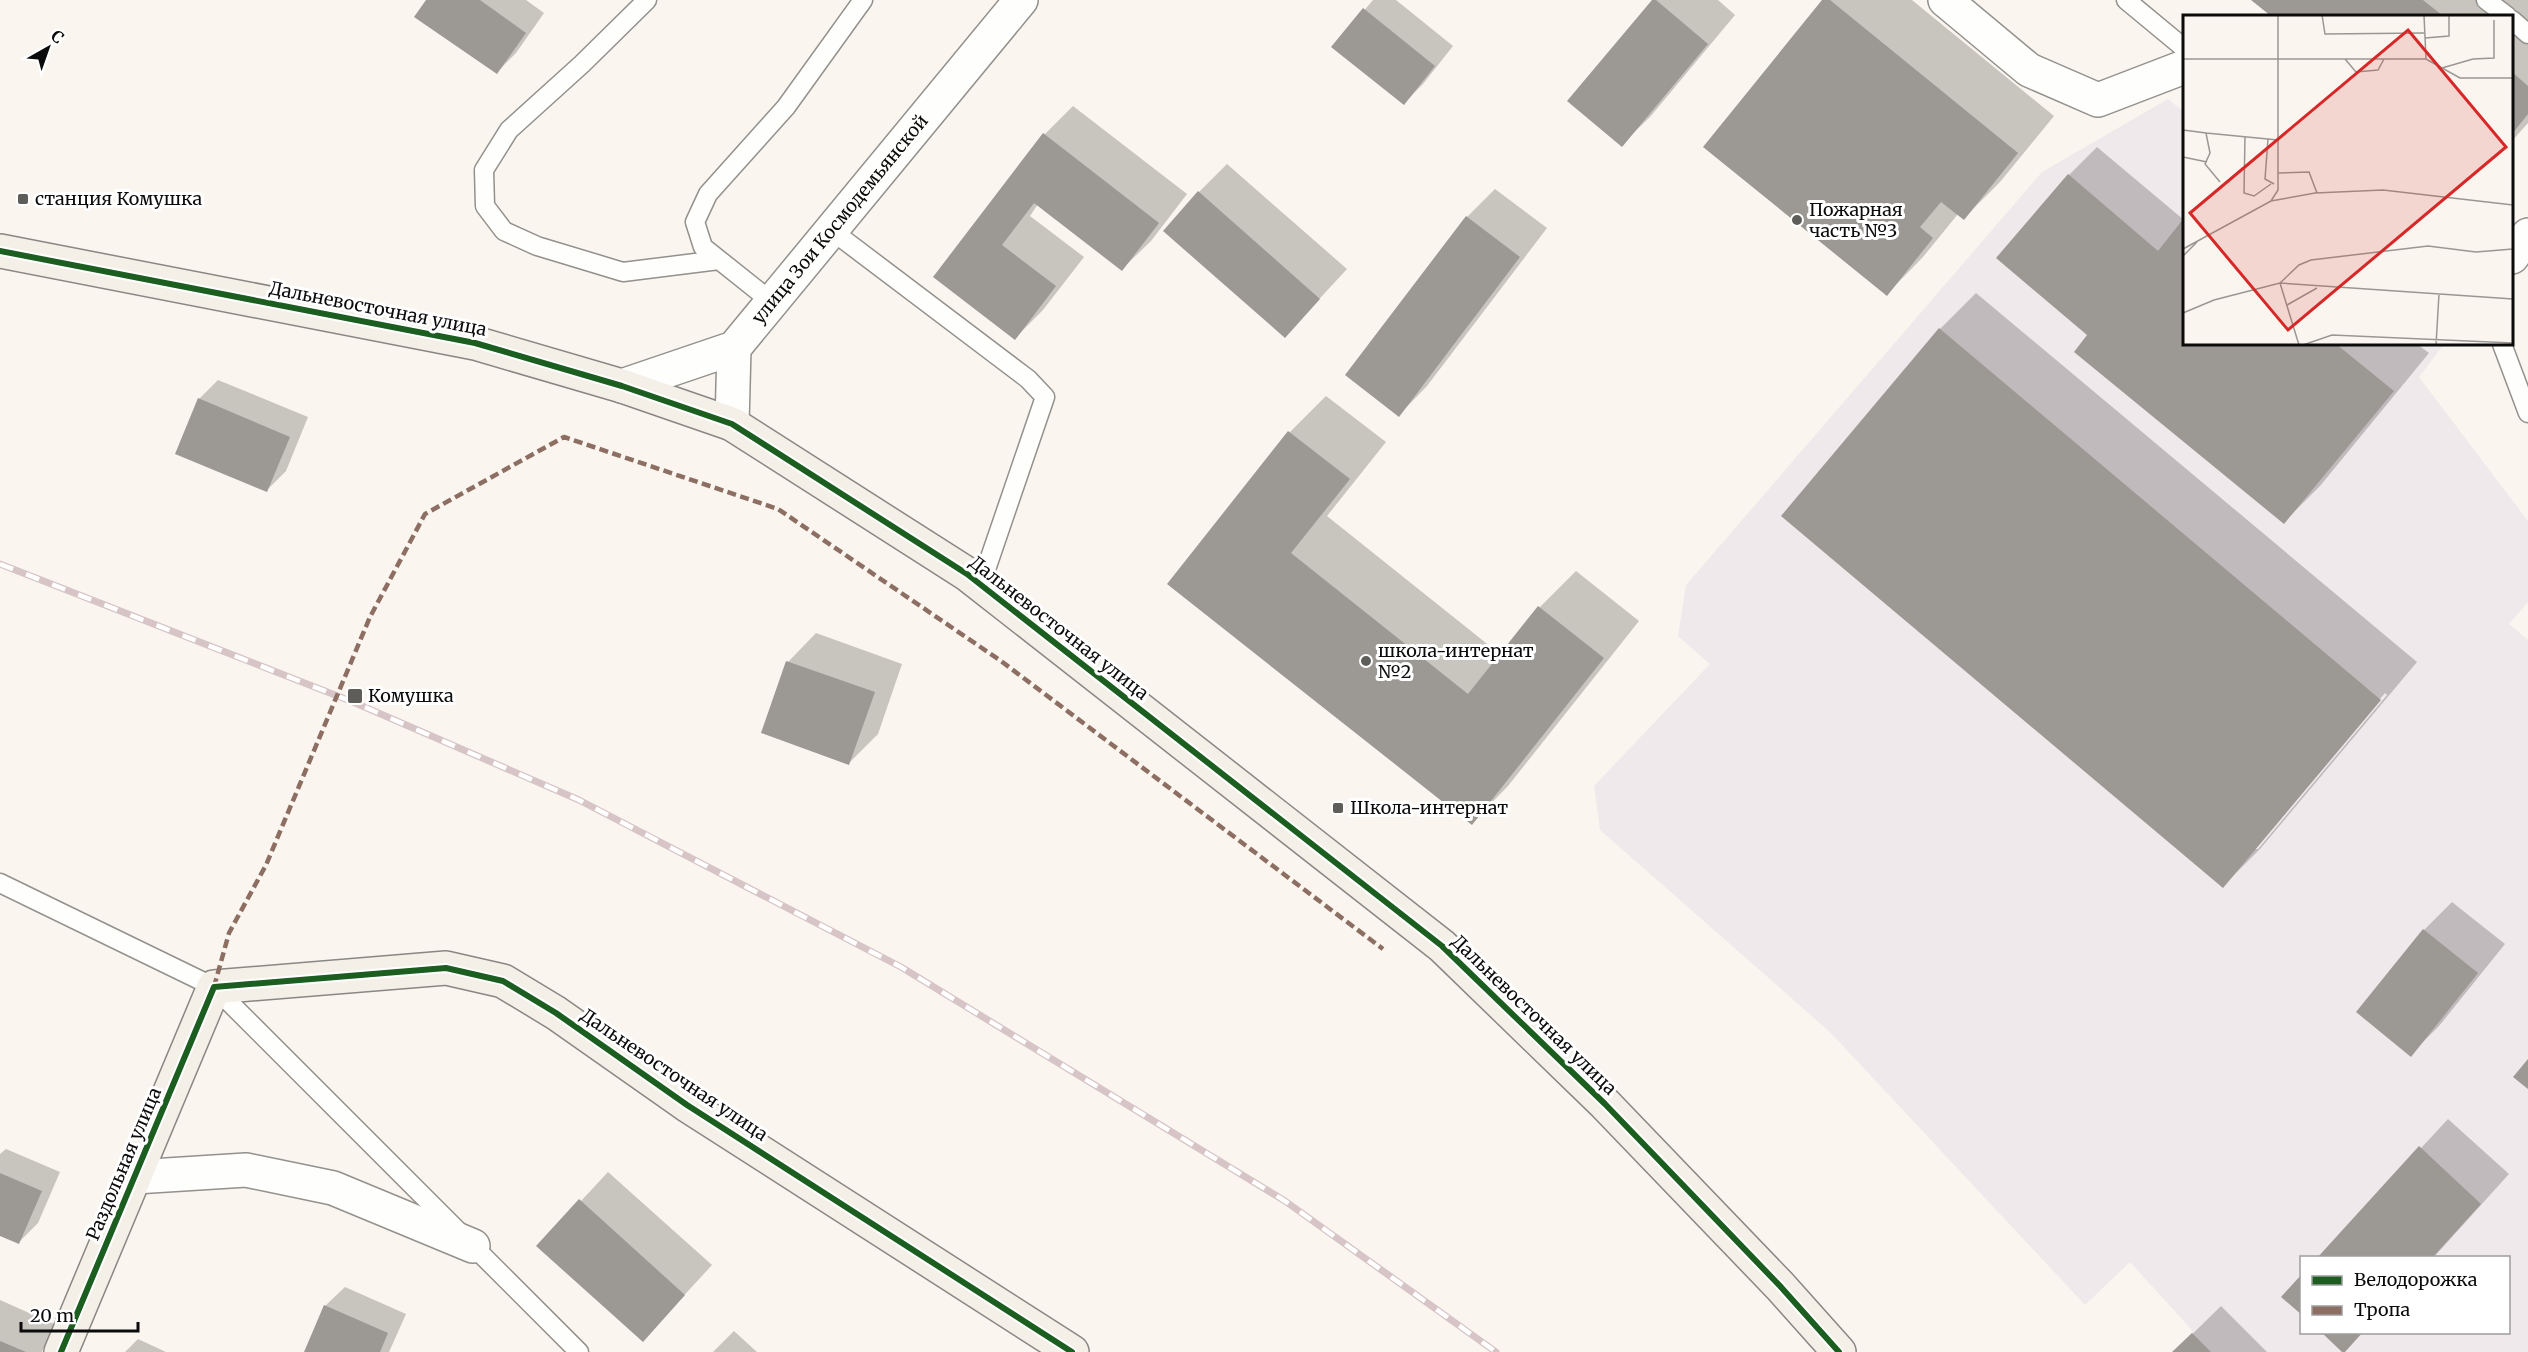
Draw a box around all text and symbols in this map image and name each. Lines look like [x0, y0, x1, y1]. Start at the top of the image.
inset map [2183, 15, 2513, 345]
north arrow [18, 18, 78, 78]
text: С [47, 25, 68, 48]
street label: улица Зои Космодемьянской [747, 110, 933, 328]
place label: станция Комушка [35, 187, 202, 210]
marker: станция Комушка [16, 192, 30, 206]
place label: Пожарная часть №3 [1809, 198, 1903, 242]
marker: Пожарная часть №3 [1790, 213, 1804, 227]
street label: Дальневосточная улица [268, 276, 489, 341]
street label: Дальневосточная улица [965, 551, 1154, 705]
place label: школа-интернат №2 [1378, 639, 1534, 683]
marker: школа-интернат №2 [1359, 654, 1373, 668]
place label: Комушка [368, 684, 454, 707]
marker: Комушка [346, 687, 364, 705]
place label: Школа-интернат [1350, 796, 1508, 819]
marker: Школа-интернат [1331, 801, 1345, 815]
street label: Дальневосточная улица [1447, 930, 1622, 1100]
street label: Дальневосточная улица [576, 1003, 772, 1146]
street label: Раздольная улица [81, 1083, 166, 1244]
legend [2300, 1256, 2510, 1334]
text: Велодорожка [2354, 1268, 2478, 1291]
scale bar [21, 1295, 138, 1333]
text: Тропа [2354, 1298, 2410, 1321]
text: 20 m [30, 1304, 74, 1327]

